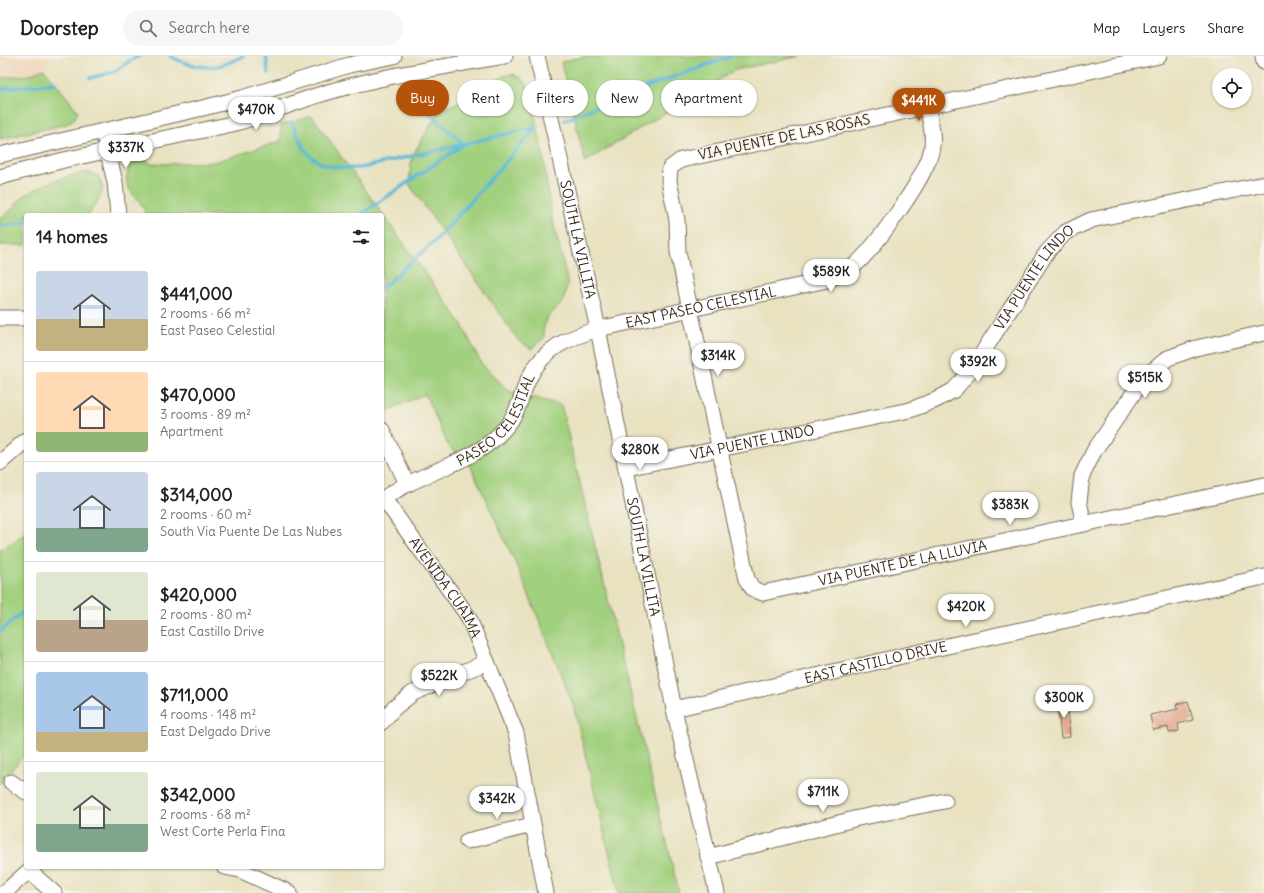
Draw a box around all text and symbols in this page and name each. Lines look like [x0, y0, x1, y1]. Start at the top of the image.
search box [123, 10, 403, 46]
text: Doorstep [20, 16, 99, 40]
icon: search [137, 17, 159, 39]
text: Search here [169, 18, 250, 37]
text: Map [1093, 19, 1120, 37]
text: Layers [1142, 19, 1185, 37]
text: Share [1207, 19, 1244, 37]
map controls [1212, 68, 1252, 108]
button: locate [1212, 68, 1252, 108]
chip: Buy [396, 80, 449, 116]
chip: Rent [457, 80, 514, 116]
chip: Filters [522, 80, 588, 116]
chip: New [596, 80, 653, 116]
chip: Apartment [661, 80, 757, 116]
pin: $441K [891, 88, 947, 122]
text: $441K [901, 92, 937, 109]
pin: $470K [228, 97, 284, 131]
text: $470K [237, 101, 275, 118]
street label: VIA PUENTE DE LAS ROSAS [696, 110, 872, 164]
pin: $337K [98, 135, 154, 169]
text: $337K [108, 139, 144, 156]
street label: SOUTH LA VILLITA [556, 179, 600, 300]
street label: VIA PUENTE LINDO [990, 221, 1077, 334]
text: 14 homes [36, 226, 108, 248]
icon: filters [350, 226, 372, 248]
pin: $589K [803, 259, 859, 293]
text: $589K [812, 263, 850, 280]
street label: EAST PASEO CELESTIAL [624, 282, 778, 332]
text: $441,000 [160, 283, 233, 305]
icon: home [68, 287, 116, 335]
text: 2 rooms · 66 m² [160, 305, 251, 322]
text: East Paseo Celestial [160, 322, 275, 339]
pin: $314K [690, 343, 746, 377]
text: $314K [700, 347, 736, 364]
pin: $392K [950, 349, 1006, 383]
text: $392K [959, 353, 997, 370]
pin: $515K [1117, 365, 1173, 399]
text: $515K [1127, 369, 1163, 386]
street label: PASEO CELESTIAL [454, 370, 539, 470]
text: $470,000 [160, 384, 236, 406]
icon: home [68, 388, 116, 436]
text: 3 rooms · 89 m² [160, 406, 251, 423]
street label: VIA PUENTE LINDO [689, 421, 816, 464]
text: Apartment [160, 423, 223, 440]
pin: $280K [612, 437, 668, 471]
text: $280K [621, 441, 659, 458]
text: $314,000 [160, 484, 233, 506]
icon: home [68, 488, 116, 536]
pin: $383K [982, 492, 1038, 526]
street label: SOUTH LA VILLITA [623, 496, 664, 618]
text: $383K [991, 496, 1029, 513]
text: 2 rooms · 60 m² [160, 506, 252, 523]
text: South Via Puente De Las Nubes [160, 523, 342, 540]
street label: AVENIDA CUAIMA [405, 534, 485, 641]
street label: VIA PUENTE DE LA LLUVIA [817, 536, 988, 590]
text: $420,000 [160, 584, 237, 606]
icon: home [68, 588, 116, 636]
pin: $420K [938, 594, 994, 628]
text: $420K [947, 598, 985, 615]
text: 2 rooms · 80 m² [160, 606, 252, 623]
text: East Castillo Drive [160, 623, 264, 640]
street label: EAST CASTILLO DRIVE [802, 637, 949, 687]
pin: $522K [411, 663, 467, 697]
text: $522K [421, 667, 457, 684]
text: $711,000 [160, 684, 228, 706]
pin: $300K [1036, 685, 1092, 719]
icon: home [68, 688, 116, 736]
text: $300K [1044, 689, 1084, 706]
text: 4 rooms · 148 m² [160, 706, 256, 723]
text: East Delgado Drive [160, 723, 271, 740]
pin: $711K [795, 779, 851, 813]
text: $711K [807, 783, 839, 800]
text: $342,000 [160, 784, 235, 806]
pin: $342K [469, 786, 525, 820]
icon: home [68, 788, 116, 836]
text: $342K [478, 790, 516, 807]
text: 2 rooms · 68 m² [160, 806, 251, 823]
text: West Corte Perla Fina [160, 823, 285, 840]

